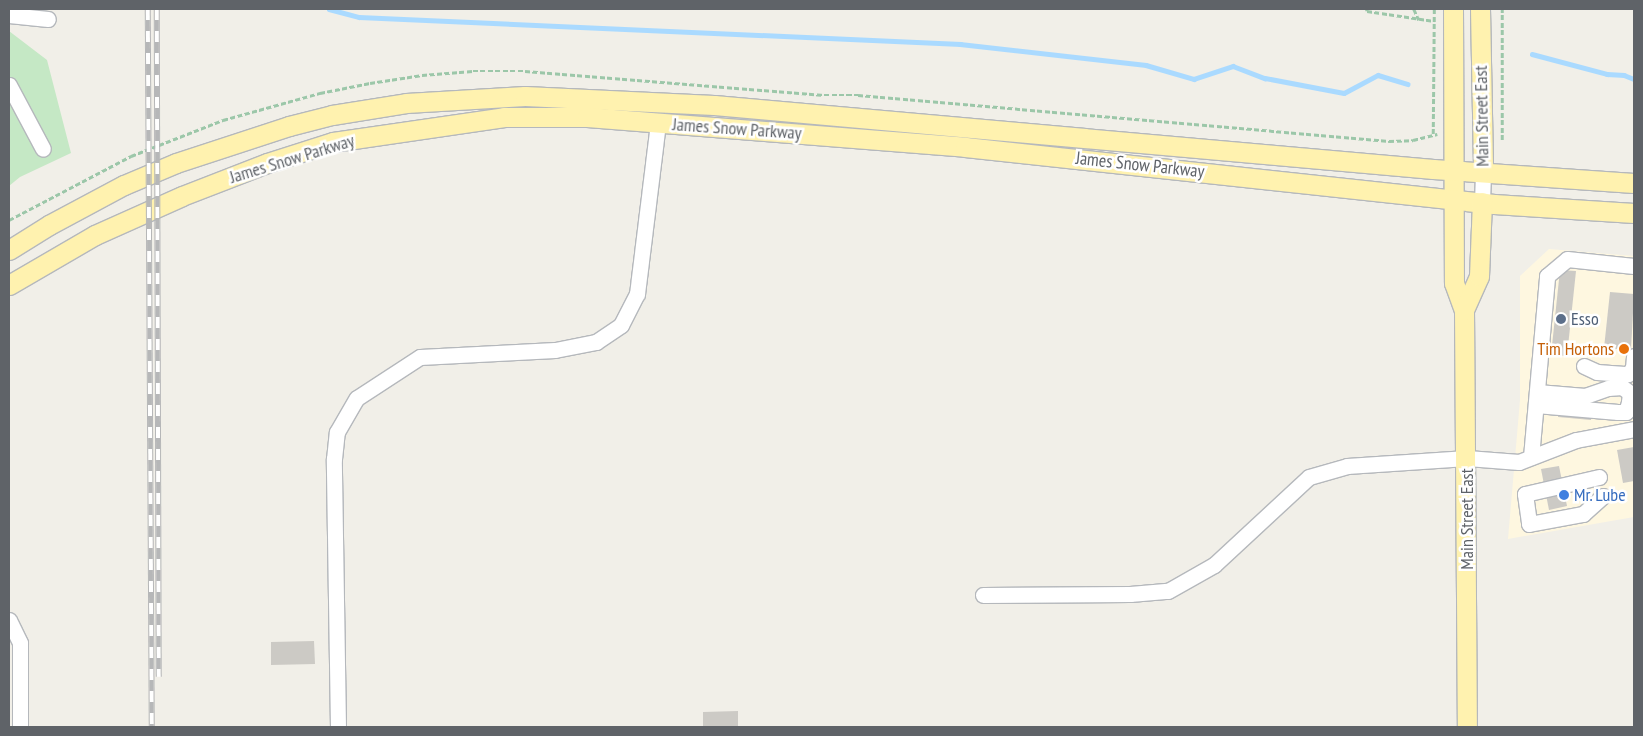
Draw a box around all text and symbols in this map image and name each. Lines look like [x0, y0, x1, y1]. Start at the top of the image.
street label: Main Street East [1470, 65, 1494, 167]
street label: James Snow Parkway [672, 114, 802, 144]
street label: James Snow Parkway [227, 130, 357, 188]
street label: James Snow Parkway [1074, 147, 1206, 183]
place label: Esso [1571, 308, 1599, 330]
marker: Esso [1555, 313, 1567, 325]
place label: Tim Hortons [1537, 338, 1614, 360]
marker: Tim Hortons [1618, 343, 1630, 355]
street label: Main Street East [1456, 468, 1478, 570]
place label: Mr. Lube [1574, 484, 1627, 506]
marker: Mr. Lube [1558, 489, 1570, 501]

